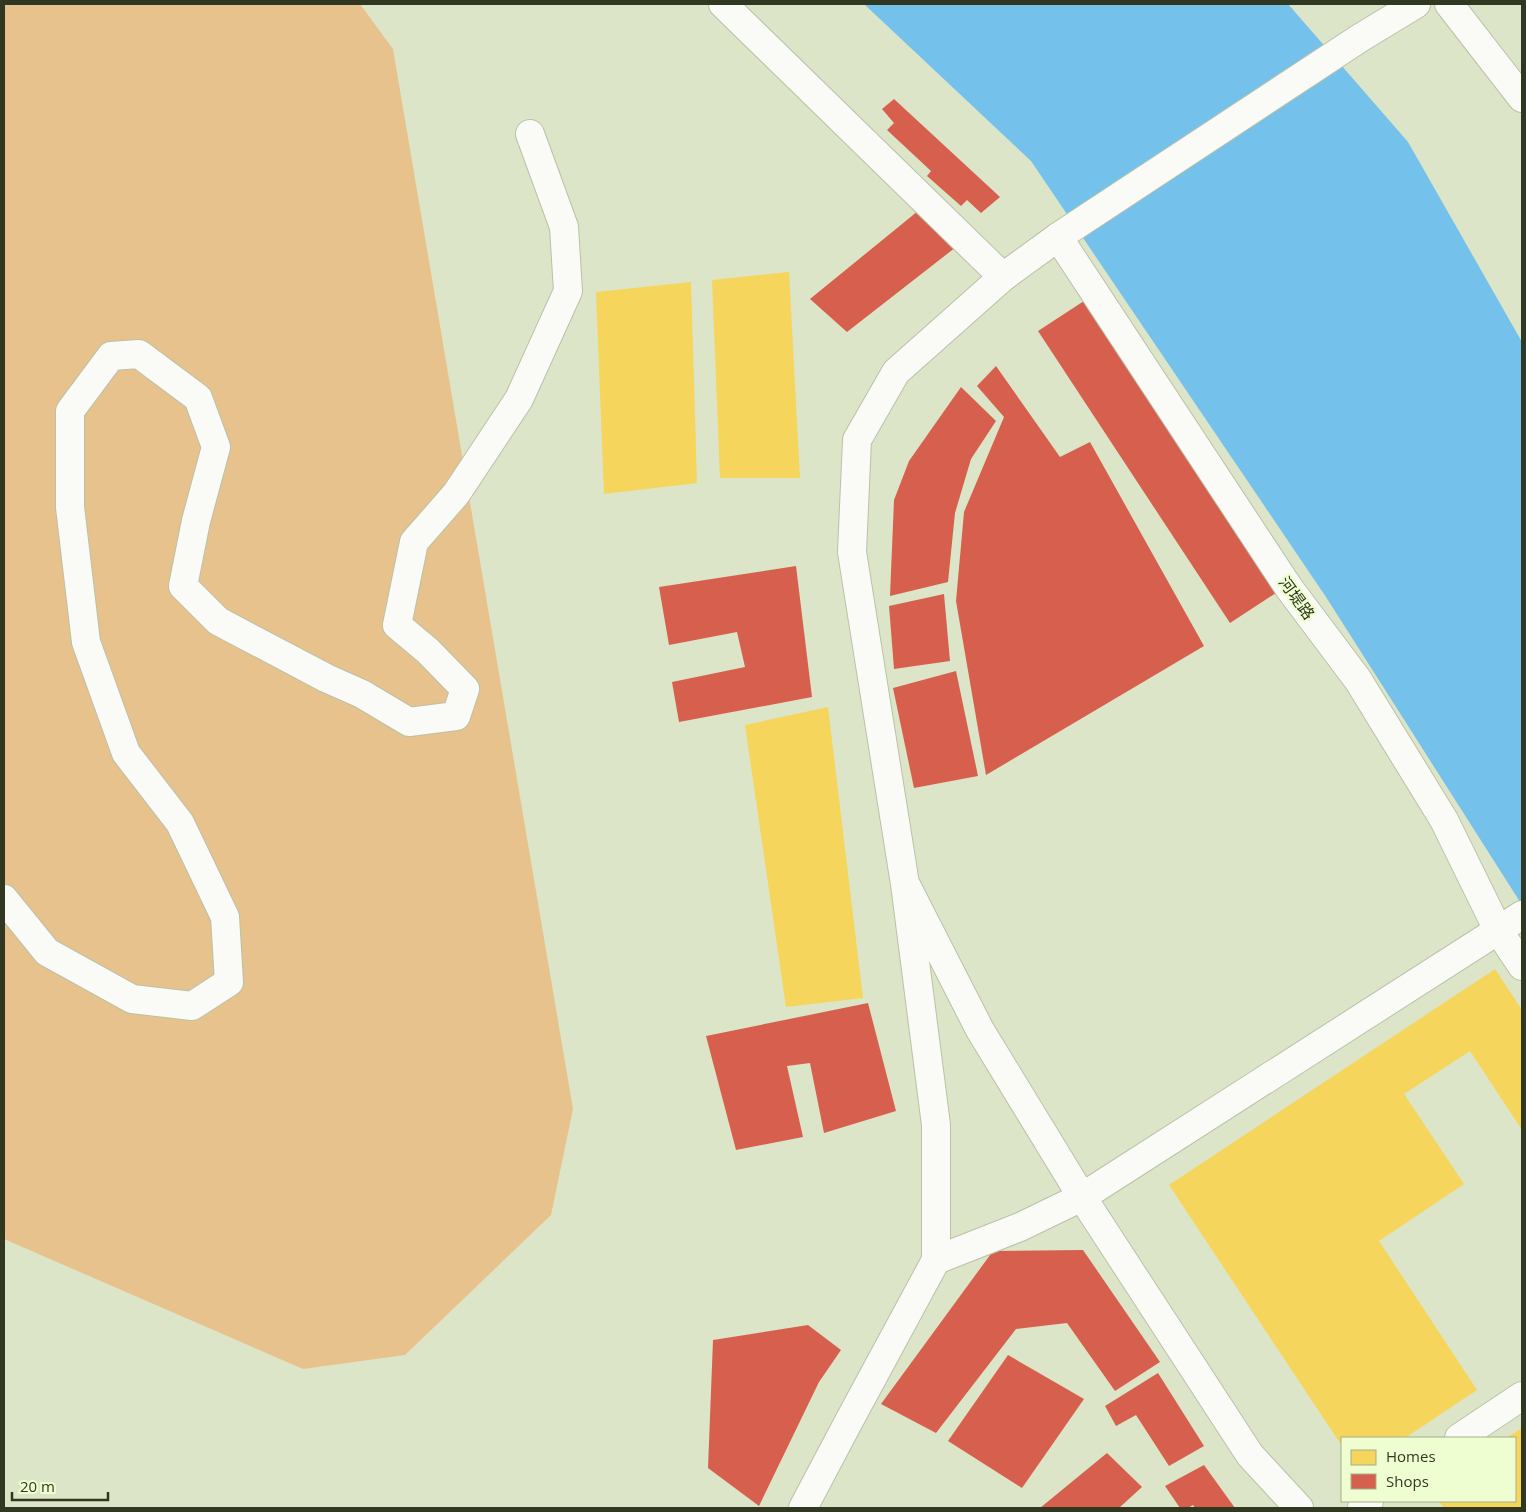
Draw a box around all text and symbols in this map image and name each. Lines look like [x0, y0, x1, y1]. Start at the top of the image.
street label: 河堤路 [1274, 572, 1320, 624]
legend [1341, 1437, 1516, 1502]
text: Homes [1386, 1446, 1436, 1466]
scale bar [12, 1470, 109, 1502]
text: Shops [1386, 1471, 1429, 1491]
text: 20 m [20, 1476, 55, 1496]

